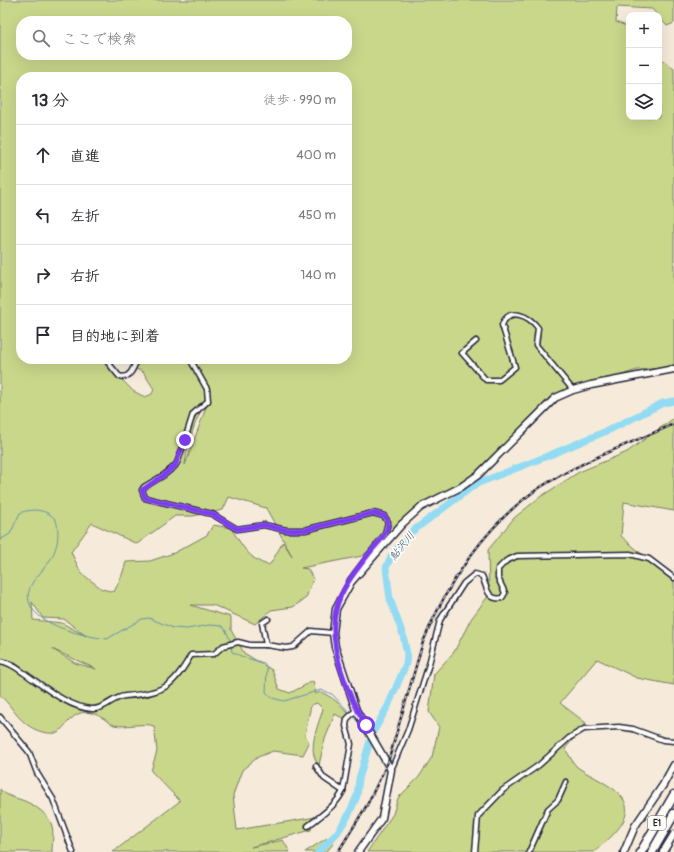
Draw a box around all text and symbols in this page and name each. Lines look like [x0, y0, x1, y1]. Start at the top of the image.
map controls [626, 12, 662, 120]
button: + [626, 12, 662, 48]
search box [16, 16, 352, 60]
icon: search [30, 27, 52, 49]
text: ここで検索 [62, 30, 137, 49]
button: − [626, 48, 662, 84]
button: layers [626, 84, 662, 120]
text: 13 分 [32, 90, 69, 111]
text: 徒歩 · 990 m [264, 92, 336, 108]
icon: ahead [32, 144, 54, 166]
text: 直進 [70, 147, 100, 166]
text: 400 m [296, 147, 336, 163]
icon: left [32, 204, 54, 226]
text: 左折 [70, 207, 100, 226]
text: 450 m [298, 207, 336, 223]
icon: right [32, 264, 54, 286]
text: 右折 [70, 267, 100, 286]
text: 140 m [300, 267, 336, 283]
icon: arrive [32, 324, 54, 346]
text: 目的地に到着 [70, 327, 160, 346]
route end [176, 431, 194, 449]
water label: 鮎沢川 [387, 529, 417, 563]
route start [357, 716, 375, 734]
road number: E1 [648, 816, 666, 830]

